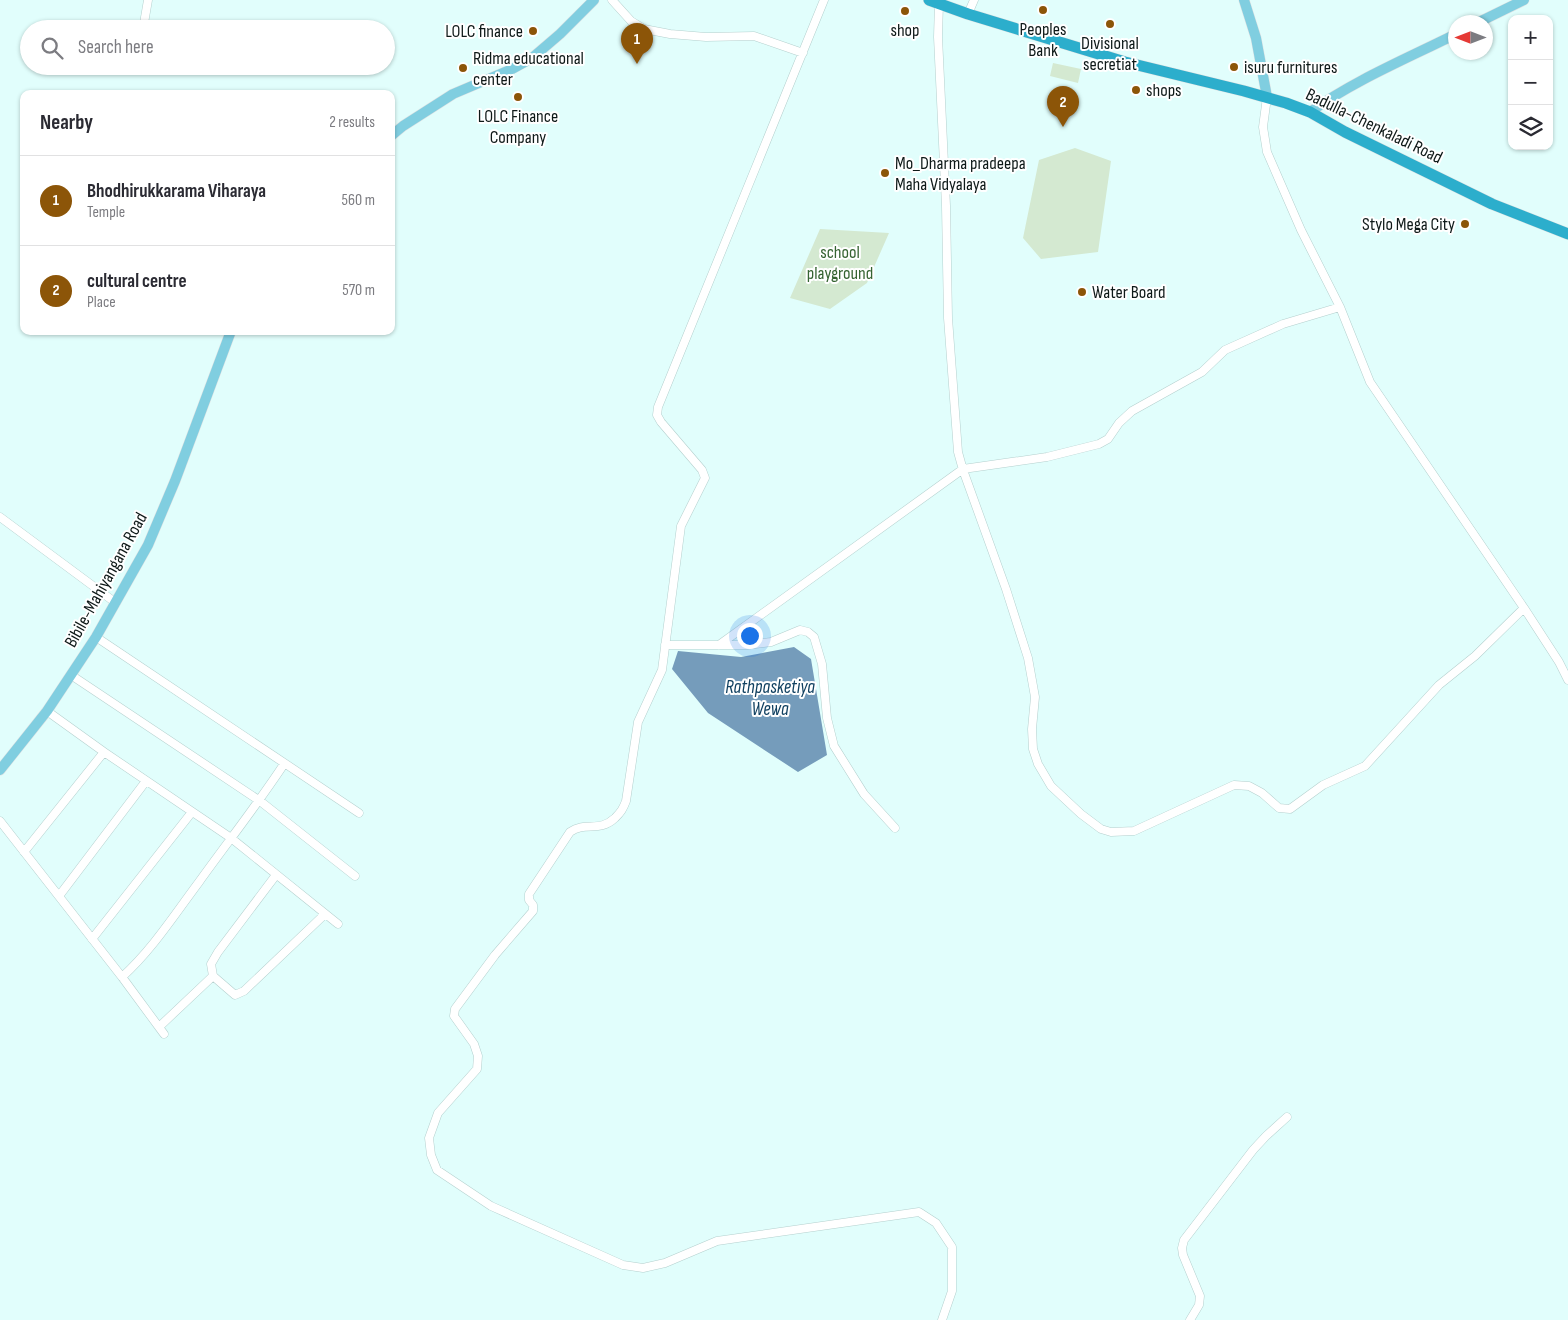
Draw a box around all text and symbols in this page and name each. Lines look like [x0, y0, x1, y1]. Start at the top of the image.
marker: Peoples Bank [1037, 4, 1049, 16]
marker: shop [899, 5, 911, 17]
north arrow [1448, 15, 1493, 60]
map controls [1508, 15, 1553, 150]
button: + [1508, 15, 1553, 60]
marker: Divisional secretiat [1104, 18, 1116, 30]
place label: Peoples Bank [1020, 19, 1066, 61]
search box [20, 20, 395, 75]
place label: shop [890, 20, 920, 41]
place label: LOLC finance [445, 21, 523, 42]
pin: 1 [621, 23, 653, 64]
marker: LOLC finance [527, 25, 539, 37]
place label: Divisional secretiat [1081, 33, 1139, 75]
icon: search [38, 34, 66, 62]
text: Search here [78, 36, 154, 59]
place label: Ridma educational center [473, 48, 584, 90]
place label: isuru furnitures [1244, 57, 1337, 78]
button: − [1508, 60, 1553, 105]
marker: isuru furnitures [1228, 61, 1240, 73]
marker: Ridma educational center [457, 62, 469, 74]
place label: shops [1146, 80, 1182, 101]
marker: shops [1130, 84, 1142, 96]
street label: Badulla-Chenkaladi Road [1302, 84, 1446, 168]
pin: 2 [1047, 86, 1079, 127]
marker: LOLC Finance Company [512, 91, 524, 103]
button: layers [1508, 105, 1553, 150]
place label: LOLC Finance Company [478, 106, 558, 148]
text: Nearby [40, 110, 93, 135]
text: 2 results [329, 113, 375, 132]
place label: Mo_Dharma pradeepa Maha Vidyalaya [895, 153, 1026, 195]
marker: Mo_Dharma pradeepa Maha Vidyalaya [879, 167, 891, 179]
text: Bhodhirukkarama Viharaya [87, 180, 266, 203]
text: 1 [53, 191, 59, 210]
text: 560 m [342, 191, 375, 210]
text: Temple [87, 203, 125, 222]
place label: Stylo Mega City [1362, 214, 1455, 235]
marker: Stylo Mega City [1459, 218, 1471, 230]
park label: school playground [807, 242, 873, 284]
text: cultural centre [87, 270, 187, 293]
text: 2 [52, 281, 60, 300]
text: 570 m [342, 281, 375, 300]
place label: Water Board [1092, 282, 1166, 303]
marker: Water Board [1076, 286, 1088, 298]
text: Place [87, 293, 116, 312]
street label: Bibile-Mahiyangana Road [60, 509, 152, 651]
your location [737, 623, 763, 649]
water label: Rathpasketiya Wewa [725, 676, 815, 721]

